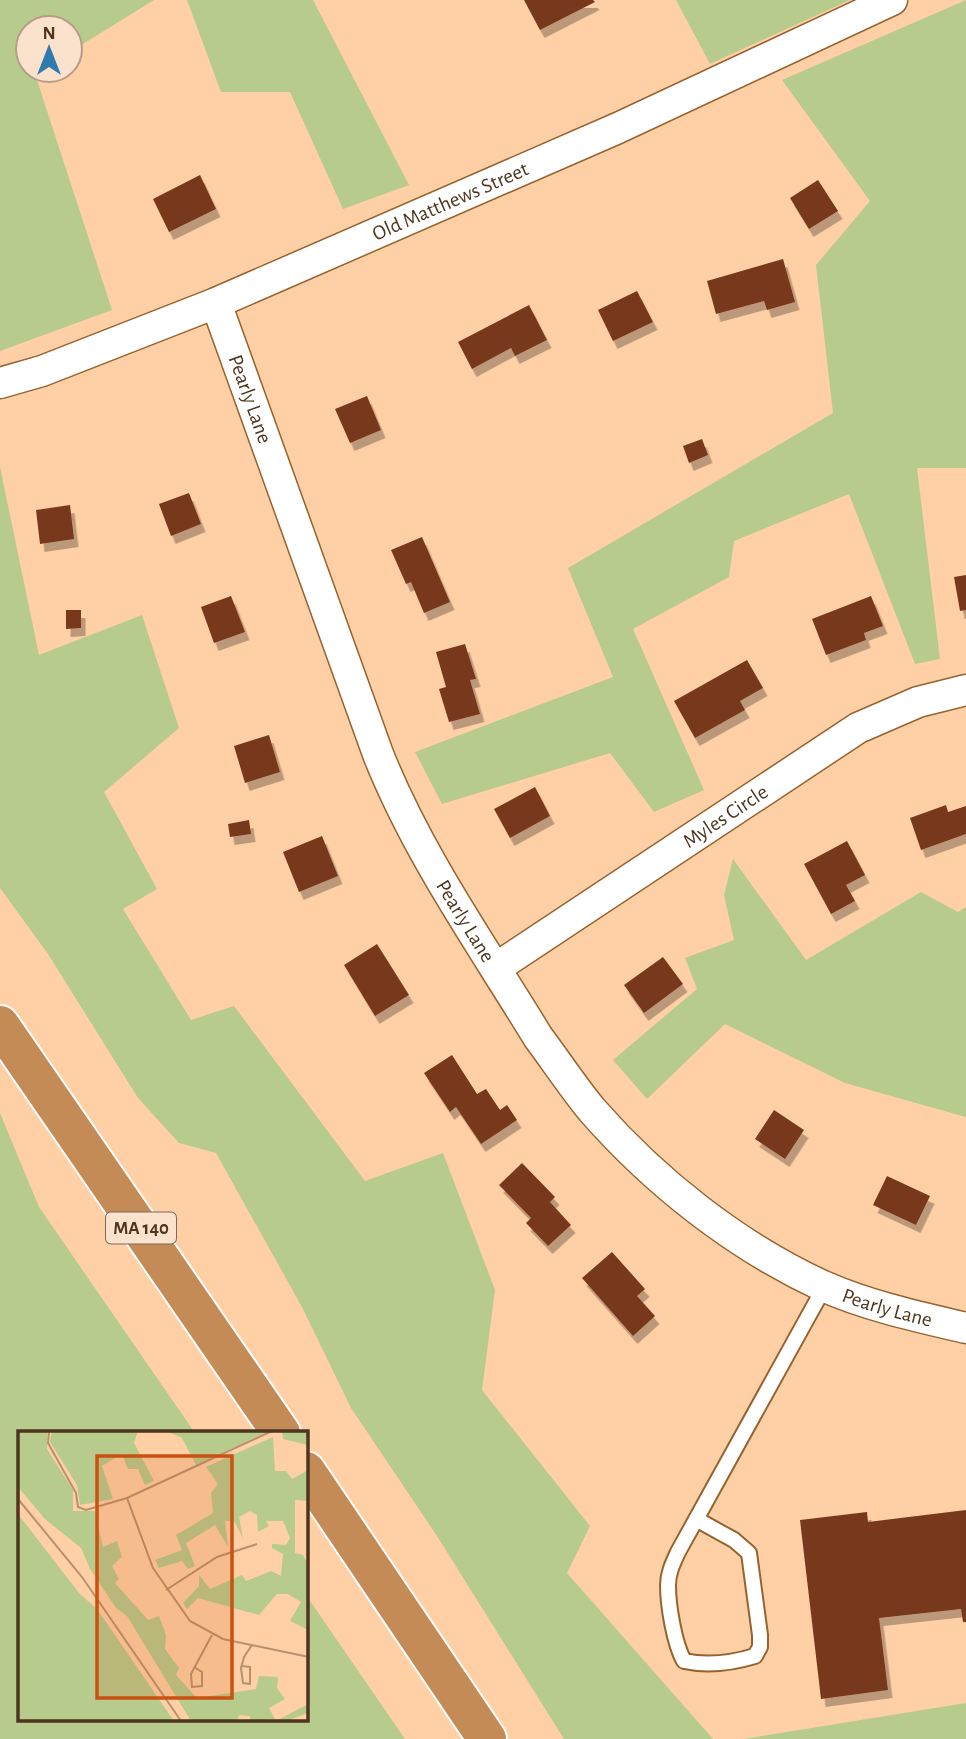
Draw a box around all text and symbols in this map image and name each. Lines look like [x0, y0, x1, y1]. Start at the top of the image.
north arrow [14, 14, 84, 84]
text: N [42, 24, 56, 43]
street label: Old Matthews Street [369, 158, 532, 244]
street label: Pearly Lane [225, 352, 276, 446]
street label: Myles Circle [679, 780, 771, 852]
street label: Pearly Lane [433, 876, 499, 966]
road number: MA 140 [106, 1212, 176, 1244]
street label: Pearly Lane [839, 1284, 934, 1330]
inset map [18, 1431, 308, 1722]

